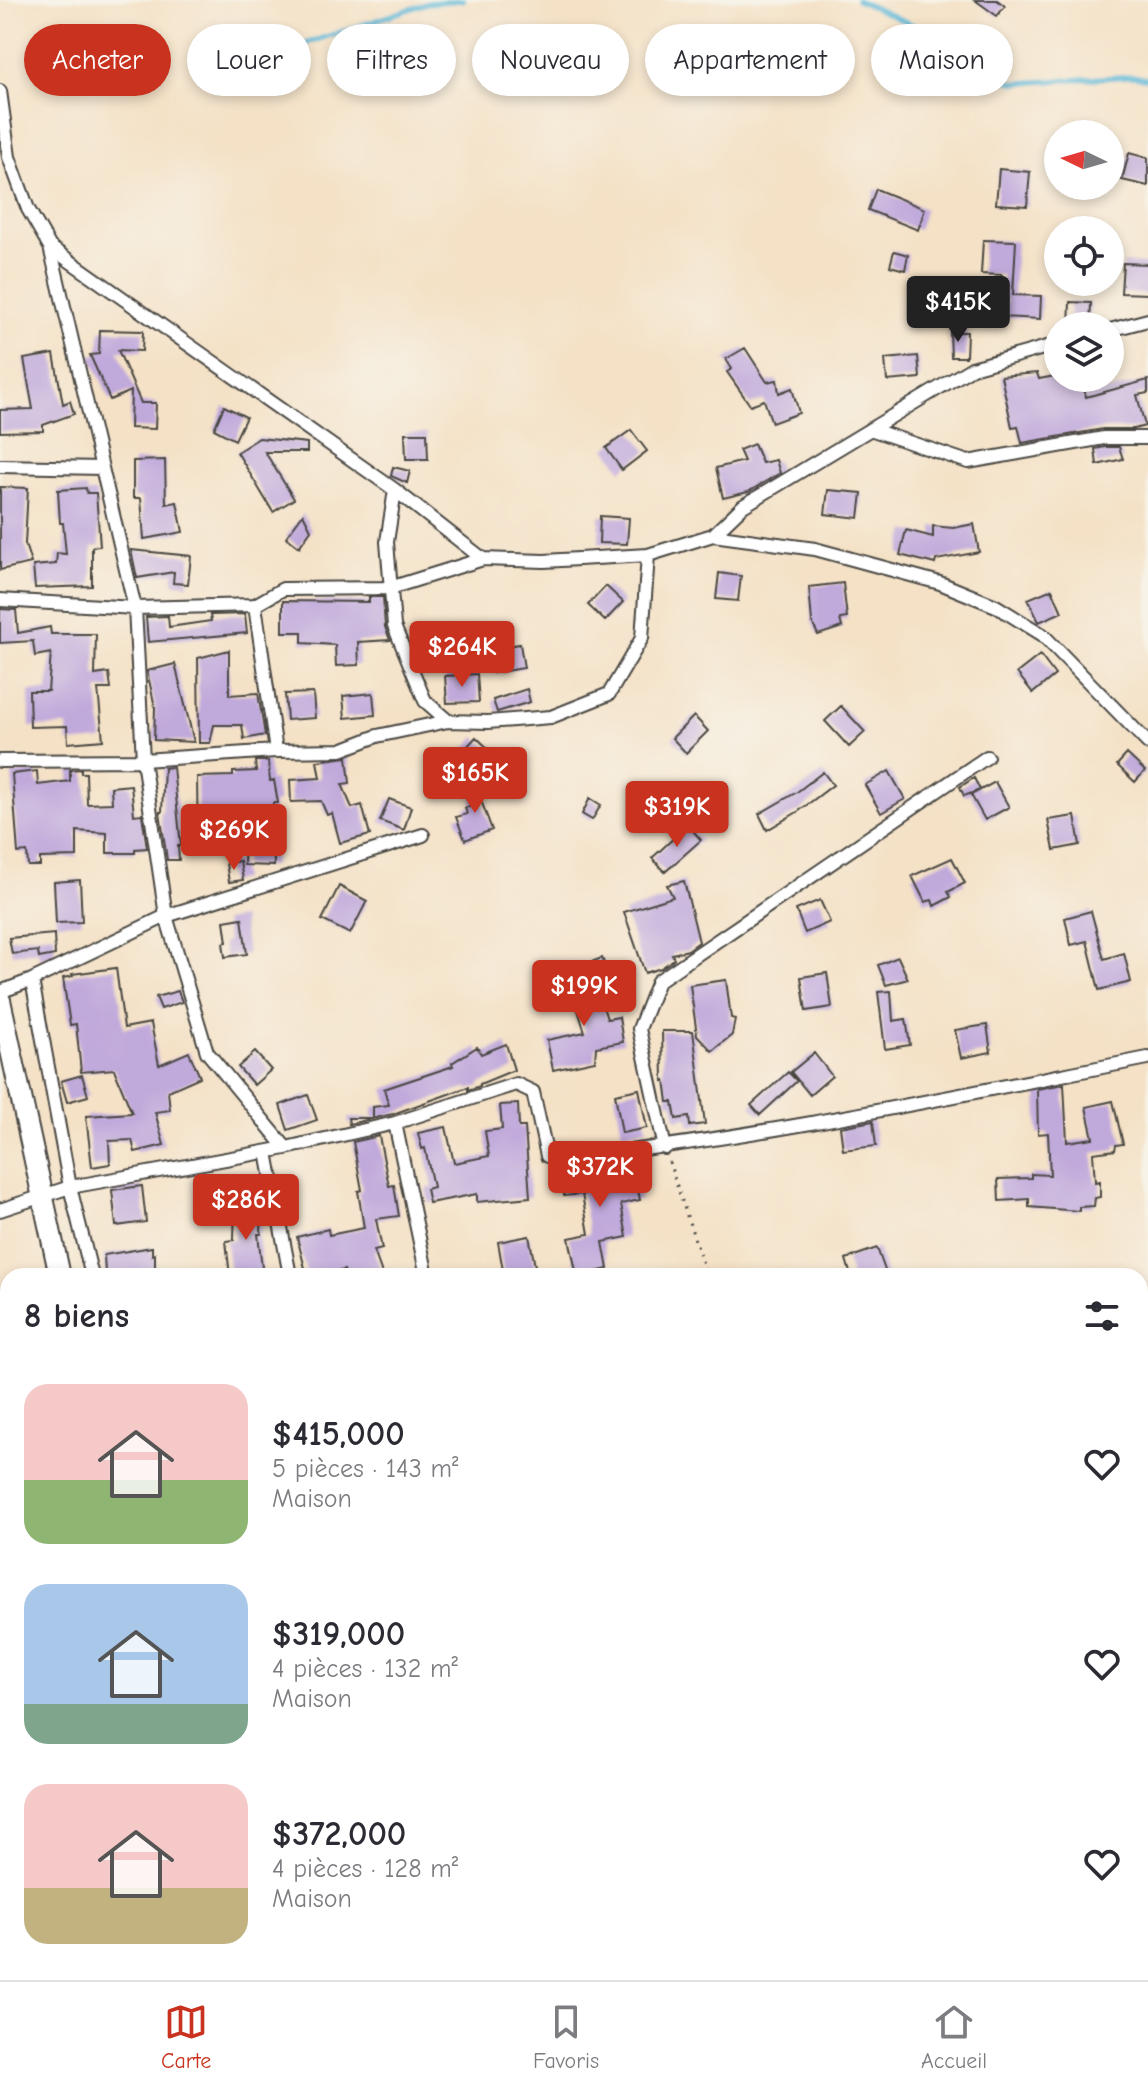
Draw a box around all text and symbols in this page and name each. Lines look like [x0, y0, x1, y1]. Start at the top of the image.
chip: Acheter [24, 24, 171, 96]
chip: Louer [187, 24, 311, 96]
chip: Filtres [327, 24, 456, 96]
chip: Nouveau [472, 24, 629, 96]
chip: Appartement [645, 24, 855, 96]
chip: Maison [871, 24, 1013, 96]
north arrow [1044, 120, 1124, 200]
map controls [1044, 120, 1124, 392]
button: locate [1044, 216, 1124, 296]
pin: $415K [902, 276, 1014, 344]
text: $415K [925, 287, 991, 317]
button: layers [1044, 312, 1124, 392]
pin: $264K [406, 621, 518, 689]
text: $264K [427, 632, 497, 662]
pin: $165K [419, 747, 531, 815]
text: $165K [441, 758, 509, 788]
pin: $319K [621, 781, 733, 849]
text: $319K [644, 792, 710, 822]
pin: $269K [178, 804, 290, 872]
text: $269K [199, 815, 269, 845]
pin: $199K [528, 960, 640, 1028]
text: $199K [550, 971, 618, 1001]
pin: $372K [544, 1141, 656, 1209]
text: $372K [566, 1152, 634, 1182]
pin: $286K [190, 1174, 302, 1242]
text: $286K [211, 1185, 281, 1215]
icon: filters [1080, 1294, 1124, 1338]
text: 8 biens [24, 1296, 129, 1336]
text: $415,000 [272, 1414, 405, 1454]
icon: home [88, 1416, 184, 1512]
icon: heart [1080, 1442, 1124, 1486]
text: 5 pièces · 143 m² [272, 1454, 458, 1484]
text: Maison [272, 1484, 352, 1514]
text: $319,000 [272, 1614, 405, 1654]
icon: home [88, 1616, 184, 1712]
icon: heart [1080, 1642, 1124, 1686]
text: 4 pièces · 132 m² [272, 1654, 458, 1684]
text: Maison [272, 1684, 352, 1714]
text: $372,000 [272, 1814, 406, 1854]
icon: home [88, 1816, 184, 1912]
icon: heart [1080, 1842, 1124, 1886]
text: 4 pièces · 128 m² [272, 1854, 458, 1884]
text: Maison [272, 1884, 352, 1914]
tab: Carte [161, 2000, 211, 2074]
tab: Favoris [533, 2000, 599, 2074]
tab: Accueil [921, 2000, 987, 2074]

